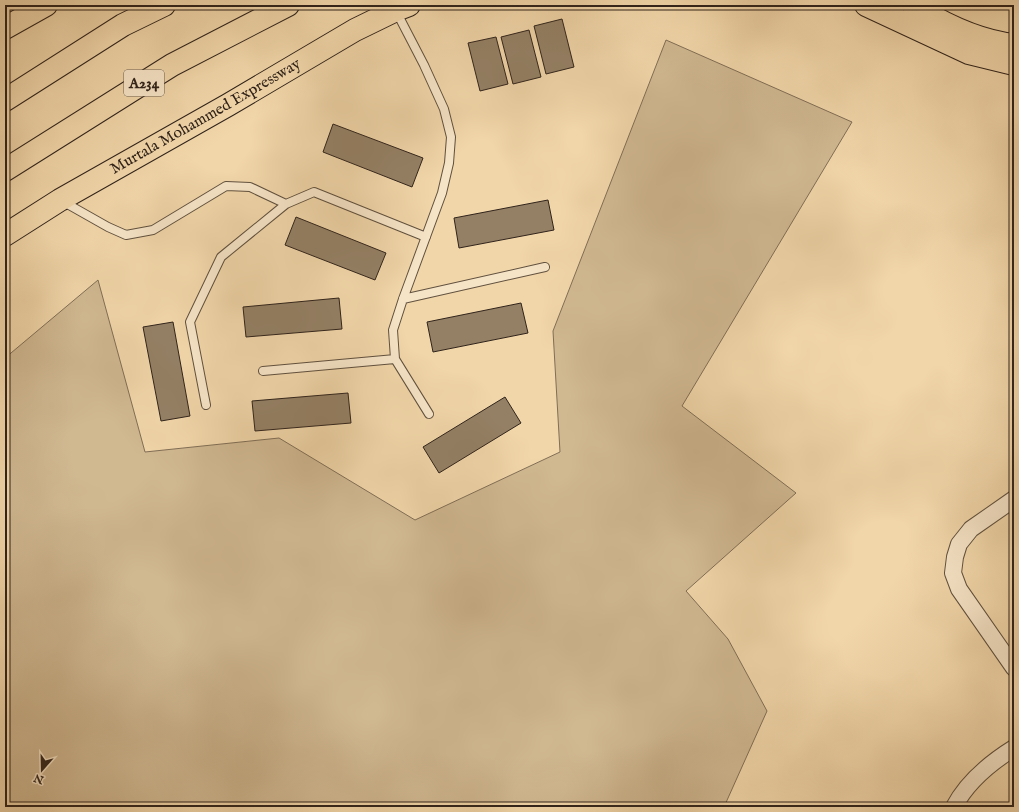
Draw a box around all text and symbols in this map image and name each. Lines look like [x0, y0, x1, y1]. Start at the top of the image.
street label: Murtala Mohammed Expressway [107, 54, 305, 179]
road number: A234 [124, 70, 164, 96]
north arrow [22, 750, 62, 790]
text: N [32, 770, 47, 787]

